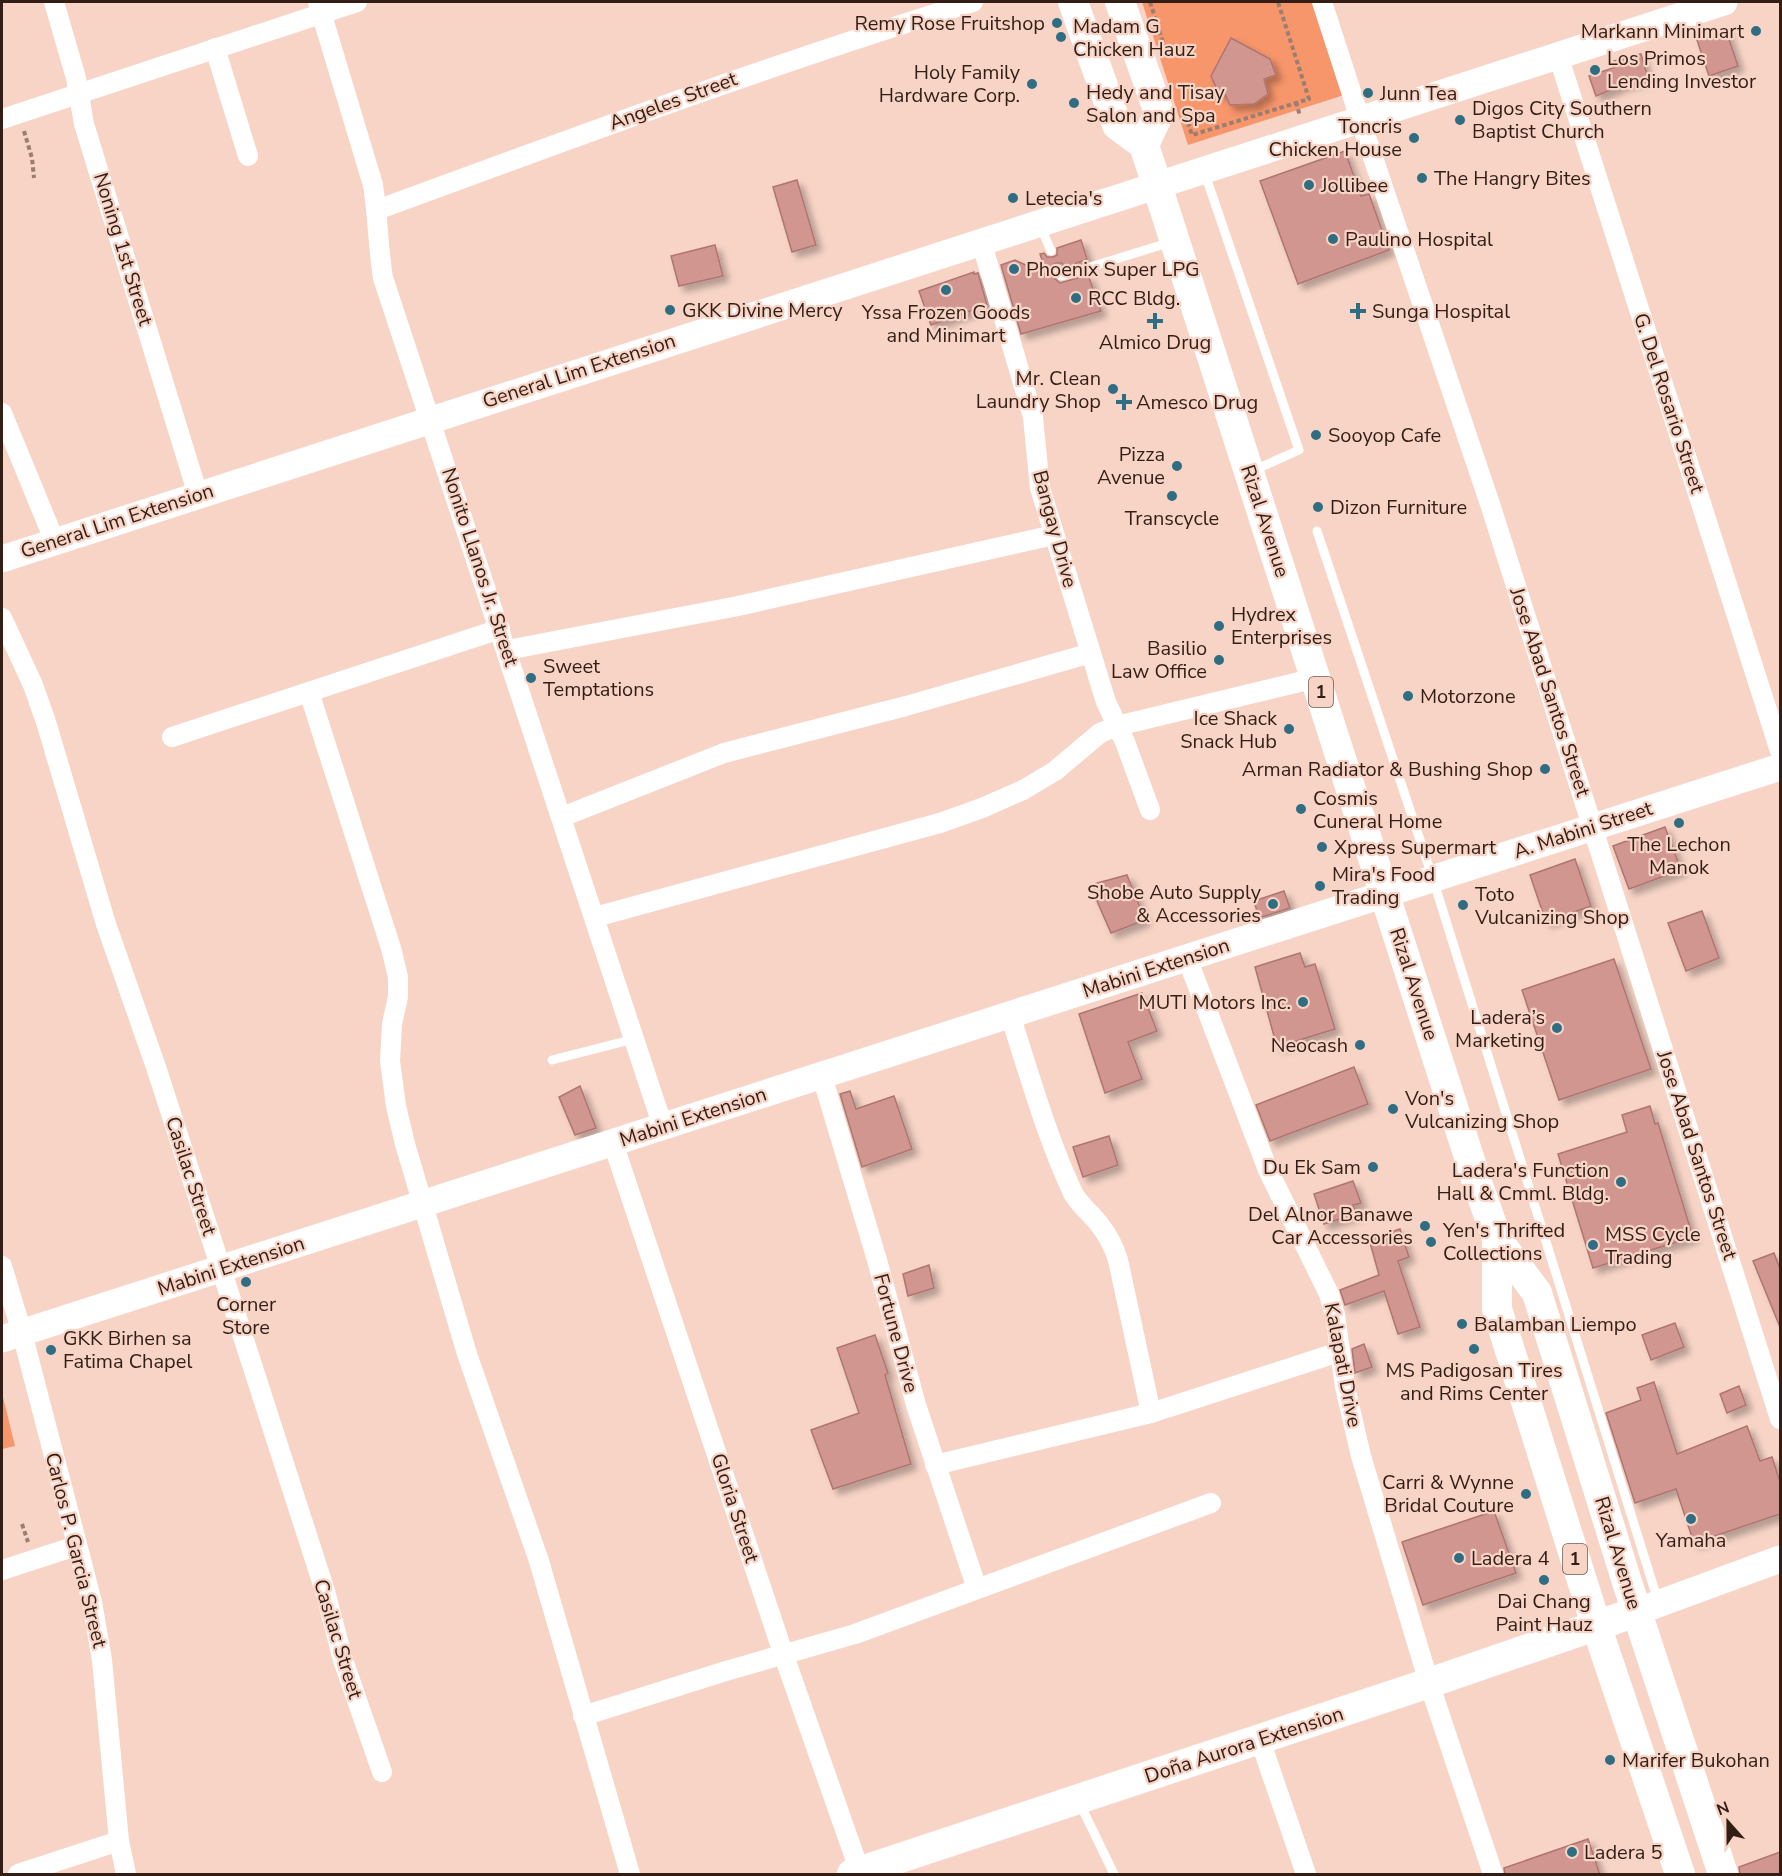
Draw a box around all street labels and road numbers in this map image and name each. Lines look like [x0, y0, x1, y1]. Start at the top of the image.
street label: Angeles Street [605, 65, 742, 137]
street label: Noning 1st Street [87, 169, 159, 330]
street label: G. Del Rosario Street [1627, 309, 1711, 497]
street label: General Lim Extension [479, 327, 679, 415]
street label: Rizal Avenue [1234, 461, 1296, 581]
street label: Nonito Llanos Jr. Street [435, 464, 525, 671]
street label: Bangay Drive [1026, 467, 1084, 591]
street label: General Lim Extension [17, 477, 217, 565]
street label: Jose Abad Santos Street [1503, 583, 1597, 801]
road number: 1 [1309, 677, 1333, 707]
street label: A. Mabini Street [1510, 795, 1657, 865]
street label: Rizal Avenue [1383, 924, 1445, 1044]
street label: Mabini Extension [1079, 932, 1233, 1004]
street label: Jose Abad Santos Street [1650, 1046, 1744, 1264]
street label: Mabini Extension [616, 1081, 770, 1153]
street label: Casilac Street [159, 1113, 223, 1240]
street label: Mabini Extension [154, 1230, 308, 1302]
street label: Fortune Drive [867, 1270, 925, 1396]
street label: Kalapati Drive [1318, 1301, 1368, 1429]
street label: Carlos P. Garcia Street [39, 1450, 114, 1651]
street label: Gloria Street [705, 1450, 766, 1567]
street label: Rizal Avenue [1588, 1493, 1648, 1613]
road number: 1 [1563, 1544, 1587, 1574]
street label: Casilac Street [307, 1576, 369, 1703]
street label: Doña Aurora Extension [1141, 1700, 1347, 1790]

